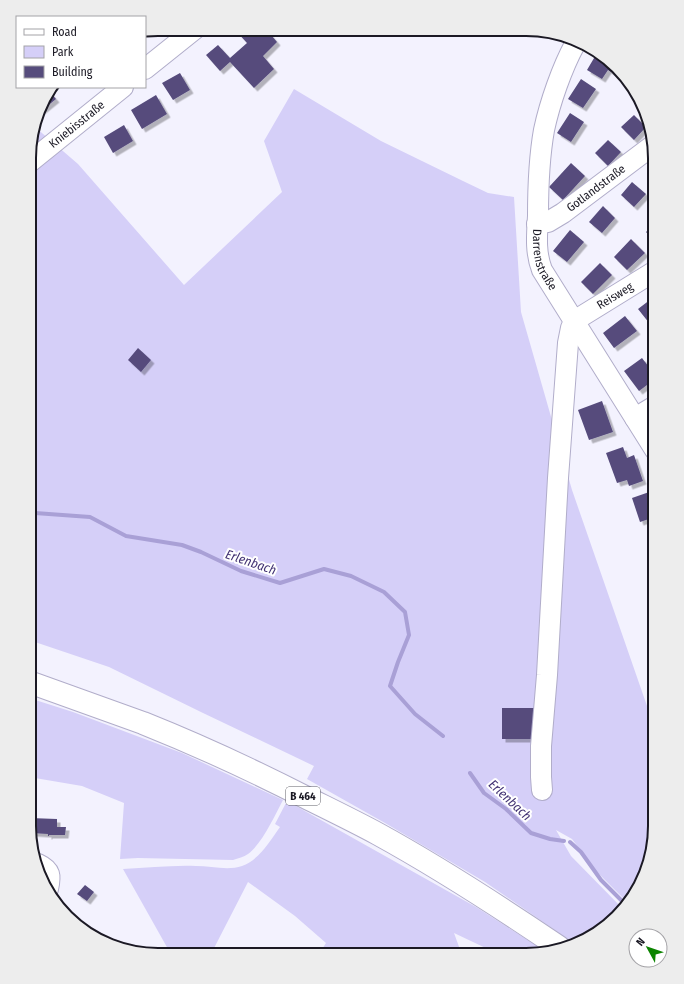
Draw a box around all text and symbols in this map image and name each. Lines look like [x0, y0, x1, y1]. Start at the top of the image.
legend [16, 16, 146, 88]
text: Road [52, 25, 77, 39]
text: Park [52, 45, 74, 59]
text: Building [52, 65, 93, 79]
street label: Kniebisstraße [46, 98, 107, 151]
street label: Gotlandstraße [564, 161, 628, 215]
street label: Darrenstraße [530, 229, 560, 293]
street label: Reisweg [594, 279, 636, 312]
water label: Erlenbach [224, 546, 278, 578]
water label: Erlenbach [486, 777, 534, 823]
road number: B 464 [286, 787, 320, 805]
north arrow [628, 928, 668, 968]
text: N [634, 935, 648, 949]

